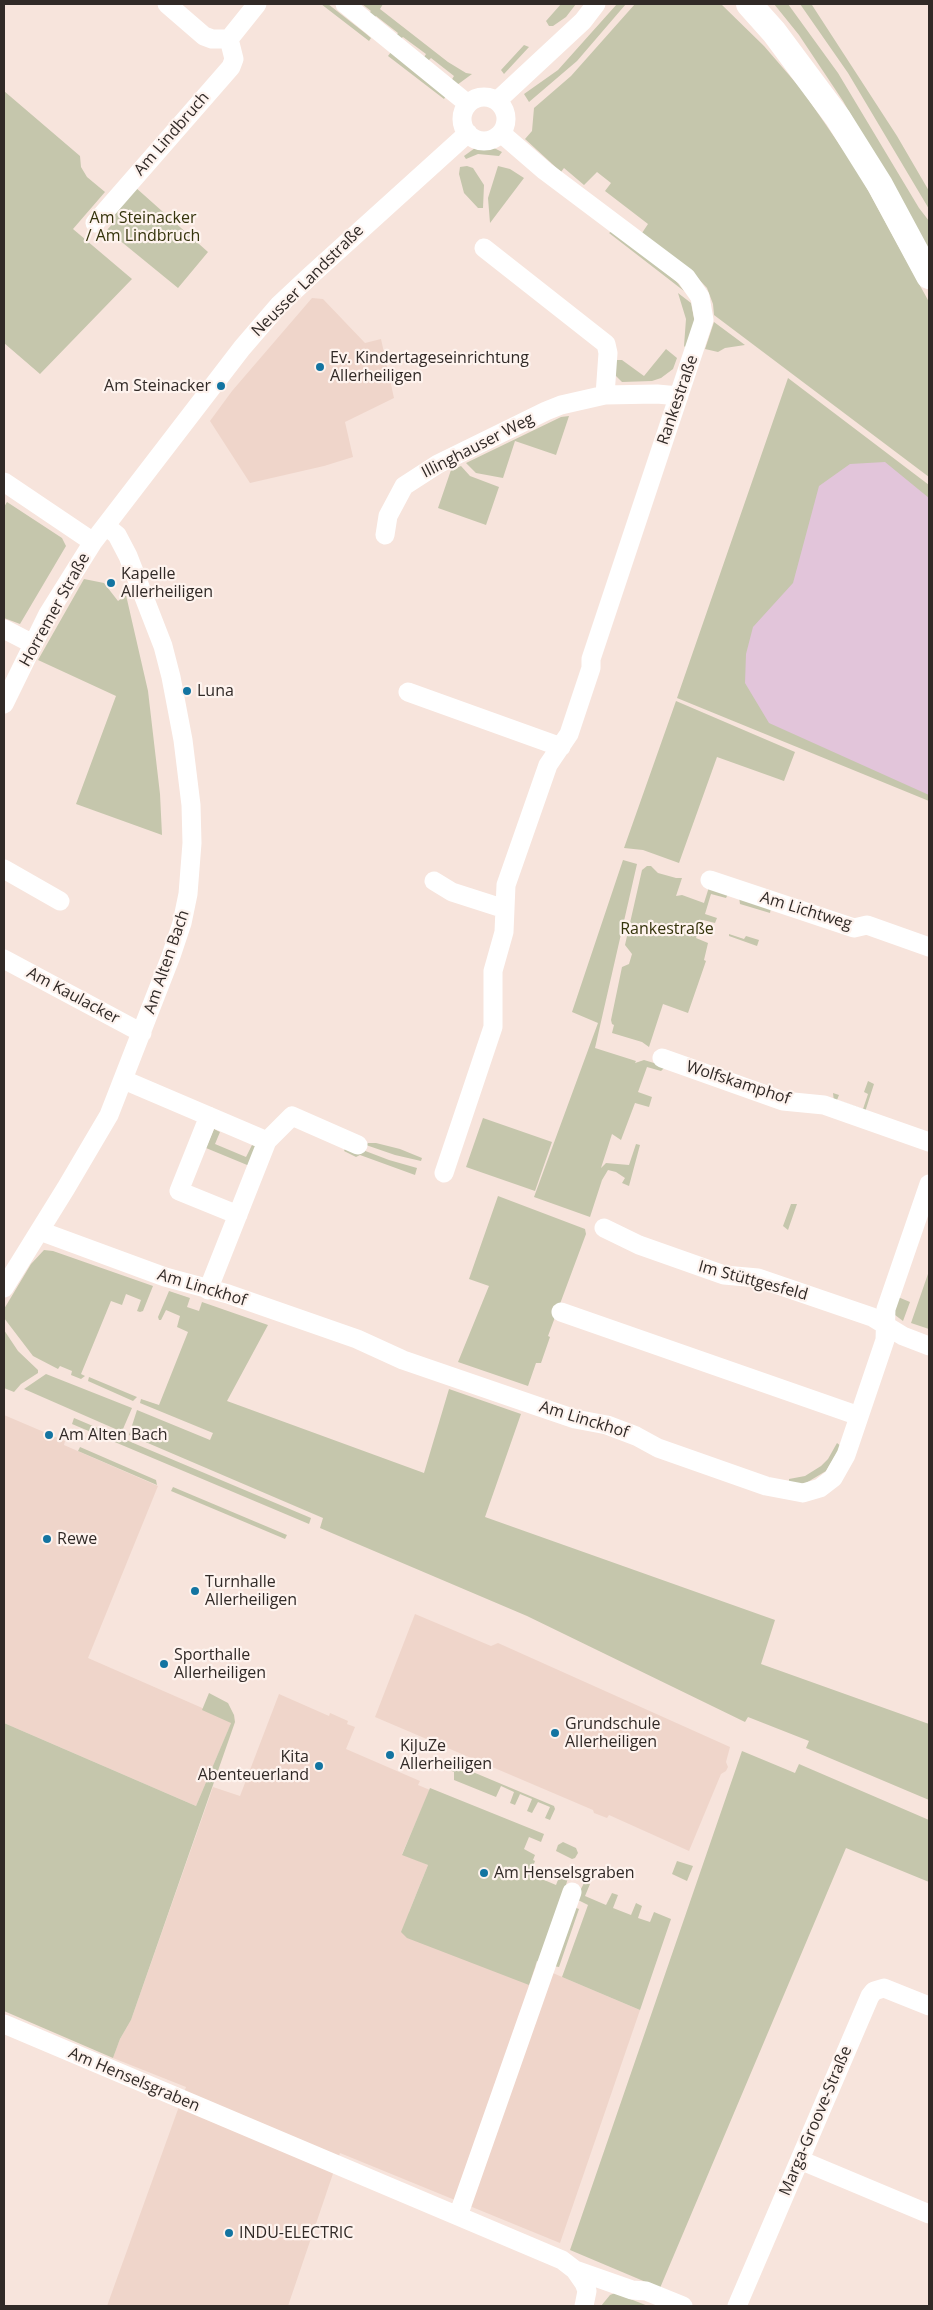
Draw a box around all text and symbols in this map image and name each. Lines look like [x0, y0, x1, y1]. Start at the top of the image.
street label: Am Lindbruch [130, 88, 214, 180]
park label: Am Steinacker / Am Lindbruch [86, 208, 200, 246]
street label: Neusser Landstraße [248, 221, 368, 341]
place label: Ev. Kindertageseinrichtung Allerheiligen [330, 348, 529, 386]
street label: Rankestraße [654, 353, 702, 447]
marker: Ev. Kindertageseinrichtung Allerheiligen [314, 361, 326, 373]
place label: Am Steinacker [104, 376, 211, 396]
marker: Am Steinacker [215, 380, 227, 392]
street label: Illinghauser Weg [419, 409, 537, 483]
street label: Horremer Straße [16, 550, 94, 670]
place label: Kapelle Allerheiligen [121, 564, 213, 602]
marker: Kapelle Allerheiligen [105, 577, 117, 589]
place label: Luna [197, 681, 234, 701]
marker: Luna [181, 685, 193, 697]
street label: Am Lichtweg [758, 888, 854, 934]
street label: Am Alten Bach [140, 908, 194, 1016]
park label: Rankestraße [620, 919, 714, 939]
street label: Am Kaulacker [23, 964, 123, 1028]
street label: Wolfskamphof [684, 1057, 792, 1109]
street label: Im Stüttgesfeld [696, 1257, 810, 1305]
street label: Am Linckhof [155, 1265, 249, 1311]
street label: Am Linckhof [537, 1397, 631, 1443]
place label: Am Alten Bach [59, 1425, 168, 1445]
marker: Am Alten Bach [43, 1429, 55, 1441]
place label: Rewe [57, 1529, 97, 1549]
marker: Rewe [41, 1533, 53, 1545]
place label: Turnhalle Allerheiligen [205, 1572, 297, 1610]
marker: Turnhalle Allerheiligen [189, 1585, 201, 1597]
place label: Sporthalle Allerheiligen [174, 1645, 266, 1683]
marker: Sporthalle Allerheiligen [158, 1658, 170, 1670]
place label: Grundschule Allerheiligen [565, 1714, 661, 1752]
marker: Grundschule Allerheiligen [549, 1727, 561, 1739]
place label: KiJuZe Allerheiligen [400, 1736, 492, 1774]
place label: Kita Abenteuerland [198, 1747, 309, 1785]
marker: KiJuZe Allerheiligen [384, 1749, 396, 1761]
marker: Kita Abenteuerland [313, 1760, 325, 1772]
place label: Am Henselsgraben [494, 1863, 635, 1883]
marker: Am Henselsgraben [478, 1867, 490, 1879]
street label: Marga-Groove-Straße [776, 2043, 856, 2199]
street label: Am Henselsgraben [66, 2044, 202, 2116]
place label: INDU-ELECTRIC [239, 2223, 353, 2243]
marker: INDU-ELECTRIC [223, 2227, 235, 2239]

